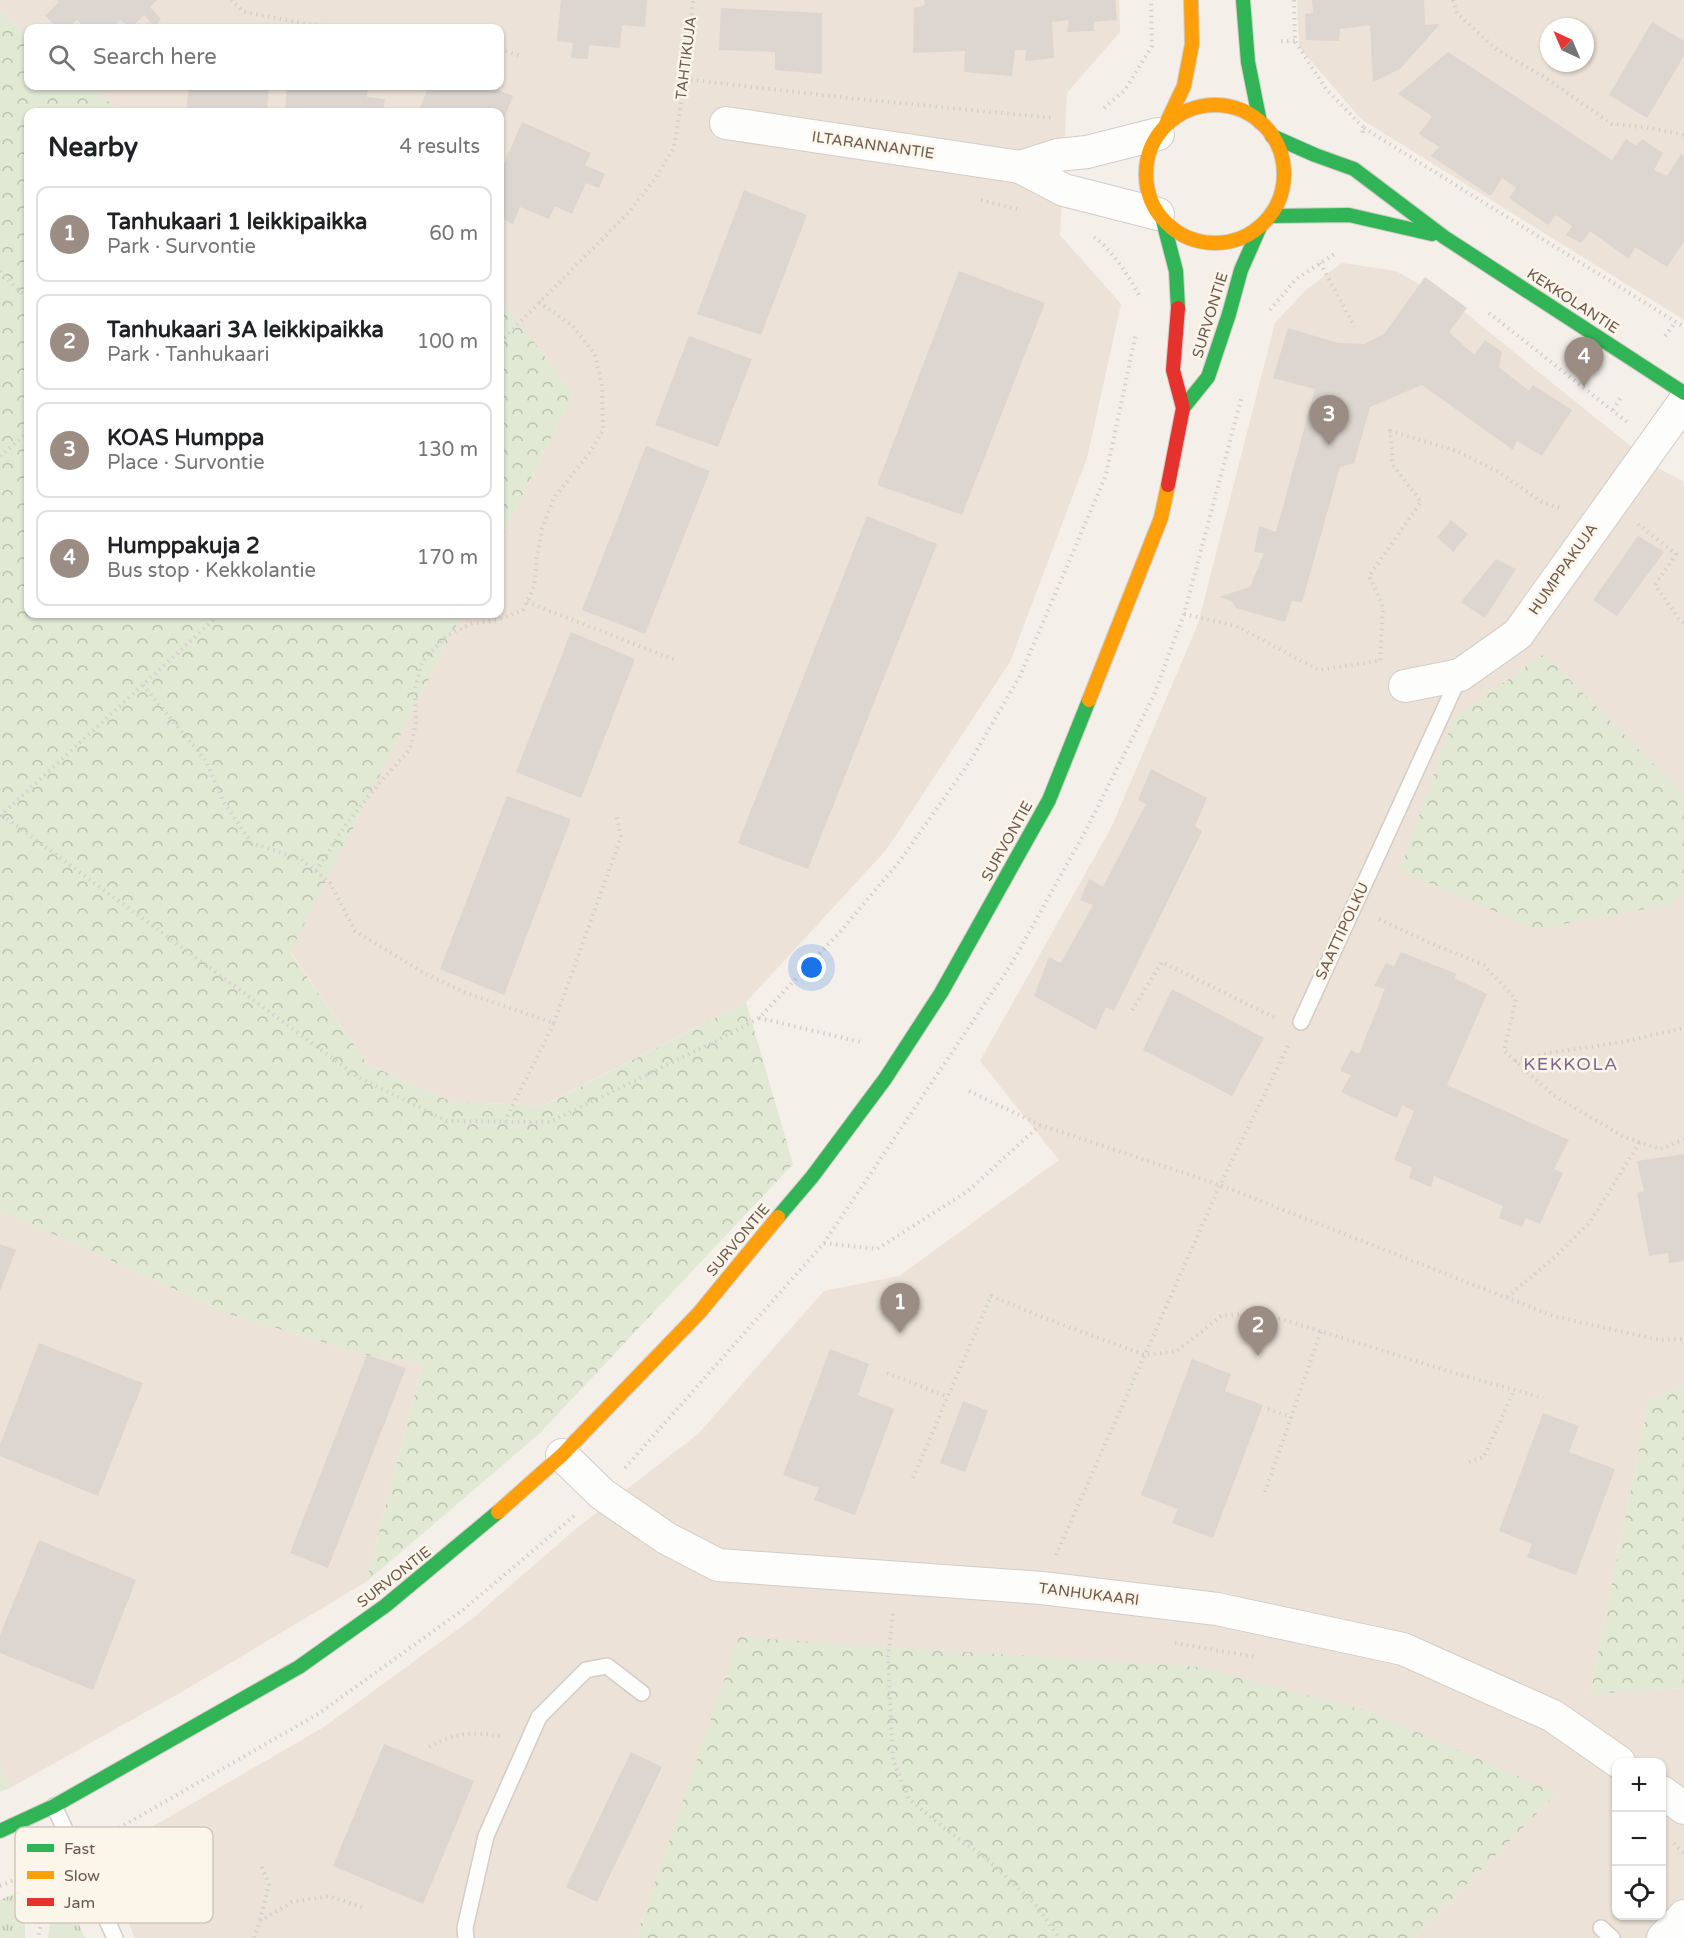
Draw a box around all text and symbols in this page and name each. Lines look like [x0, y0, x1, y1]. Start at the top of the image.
street label: TAHTIKUJA [672, 15, 700, 101]
north arrow [1540, 18, 1594, 72]
search box [24, 24, 504, 90]
icon: search [45, 41, 78, 74]
text: Search here [93, 44, 217, 70]
street label: ILTARANNANTIE [811, 127, 935, 163]
text: Nearby [48, 132, 138, 163]
text: 4 results [400, 135, 480, 159]
text: Tanhukaari 1 leikkipaikka [107, 209, 367, 235]
text: 1 [63, 222, 76, 246]
text: 60 m [429, 222, 478, 246]
text: Park · Survontie [107, 235, 256, 259]
street label: KEKKOLANTIE [1524, 265, 1622, 337]
street label: SURVONTIE [1188, 270, 1232, 360]
text: Tanhukaari 3A leikkipaikka [107, 317, 384, 343]
text: 2 [63, 330, 76, 354]
text: 100 m [417, 330, 478, 354]
pin: 4 [1564, 338, 1604, 387]
text: Park · Tanhukaari [107, 343, 269, 367]
pin: 3 [1310, 396, 1348, 445]
text: KOAS Humppa [107, 425, 264, 451]
text: 3 [63, 438, 76, 462]
text: 130 m [417, 438, 478, 462]
text: Place · Survontie [107, 451, 265, 475]
street label: HUMPPAKUJA [1525, 520, 1601, 618]
text: Humppakuja 2 [107, 533, 260, 559]
text: 4 [63, 546, 76, 570]
text: 170 m [417, 546, 478, 570]
text: Bus stop · Kekkolantie [107, 559, 316, 583]
street label: SURVONTIE [978, 798, 1036, 884]
street label: SAATTIPOLKU [1312, 879, 1372, 983]
your location [797, 953, 826, 982]
district label: KEKKOLA [1523, 1053, 1619, 1075]
street label: SURVONTIE [703, 1200, 773, 1280]
pin: 1 [880, 1284, 920, 1333]
pin: 2 [1238, 1306, 1278, 1356]
street label: SURVONTIE [354, 1543, 434, 1611]
street label: TANHUKAARI [1038, 1579, 1140, 1609]
map controls [1612, 1758, 1666, 1920]
button: + [1612, 1758, 1666, 1812]
button: − [1612, 1812, 1666, 1866]
legend [15, 1827, 213, 1923]
text: Fast [64, 1839, 95, 1859]
text: Slow [64, 1866, 100, 1886]
button: locate [1612, 1866, 1666, 1920]
text: Jam [64, 1893, 95, 1913]

